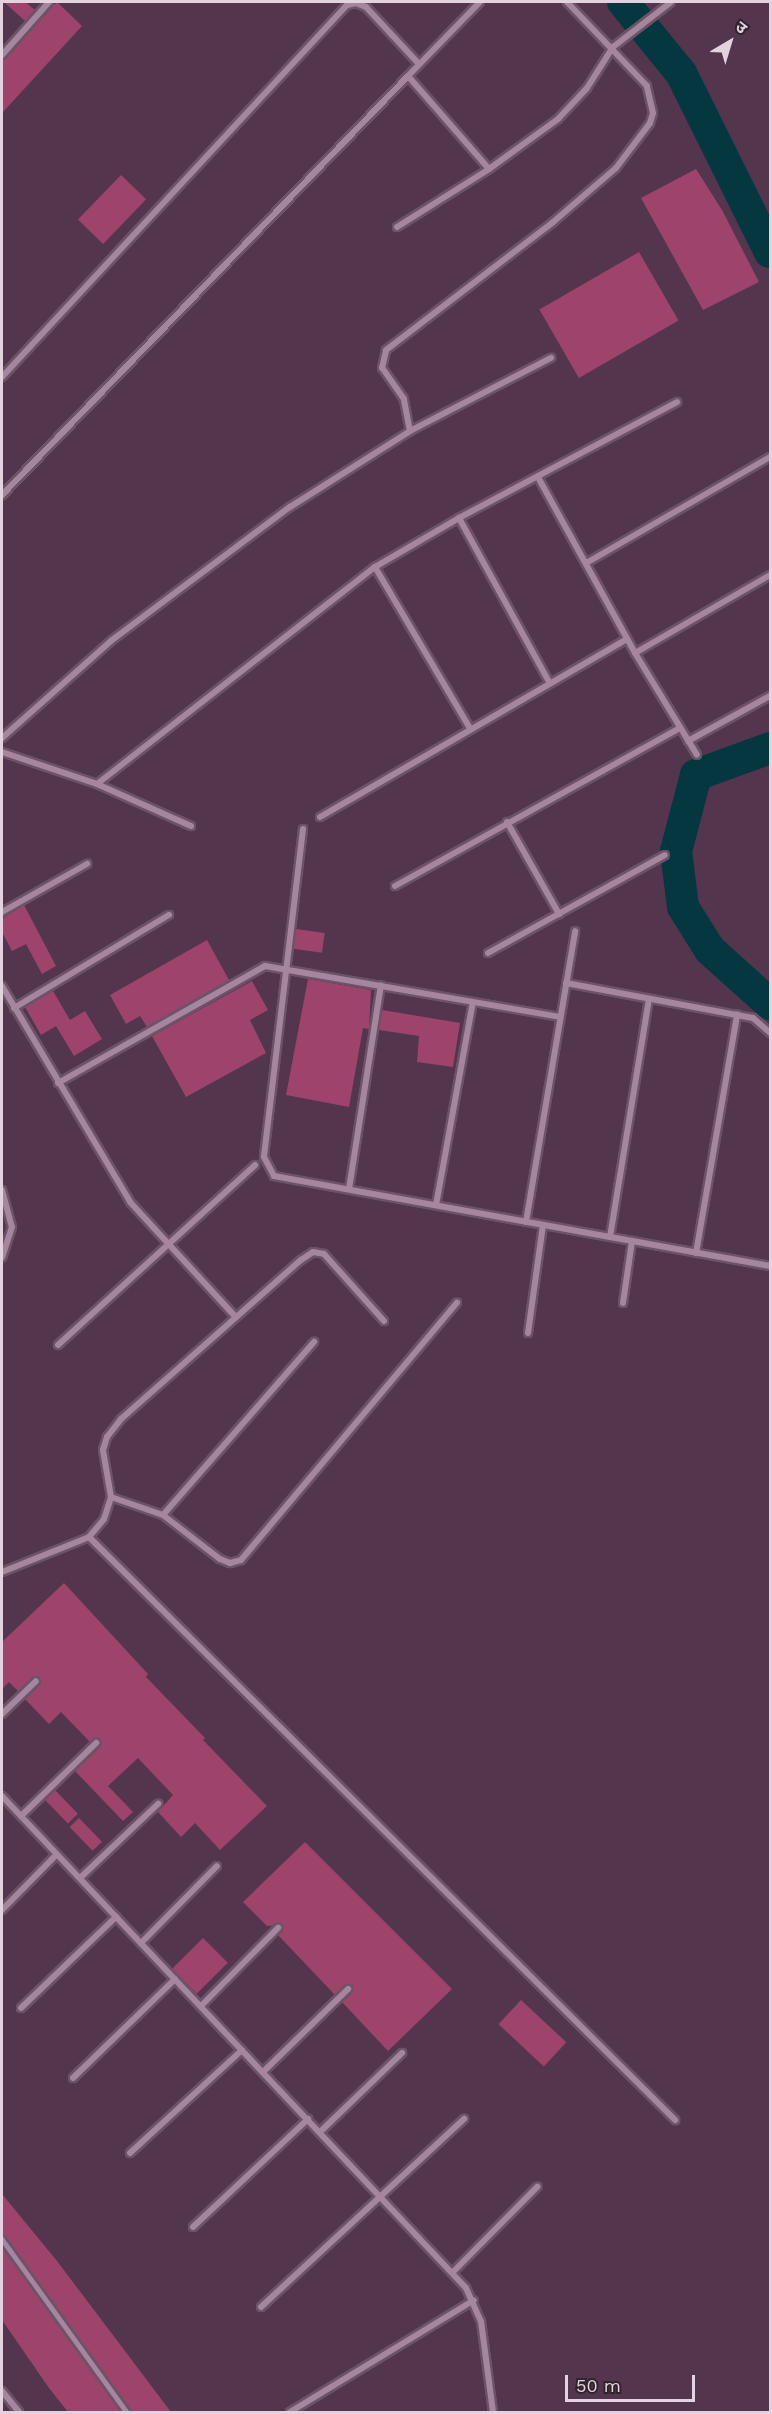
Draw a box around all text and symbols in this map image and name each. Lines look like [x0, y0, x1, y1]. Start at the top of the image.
north arrow [700, 12, 760, 72]
text: उ [732, 17, 751, 38]
scale bar [568, 2363, 698, 2401]
text: 50 m [576, 2375, 621, 2396]

